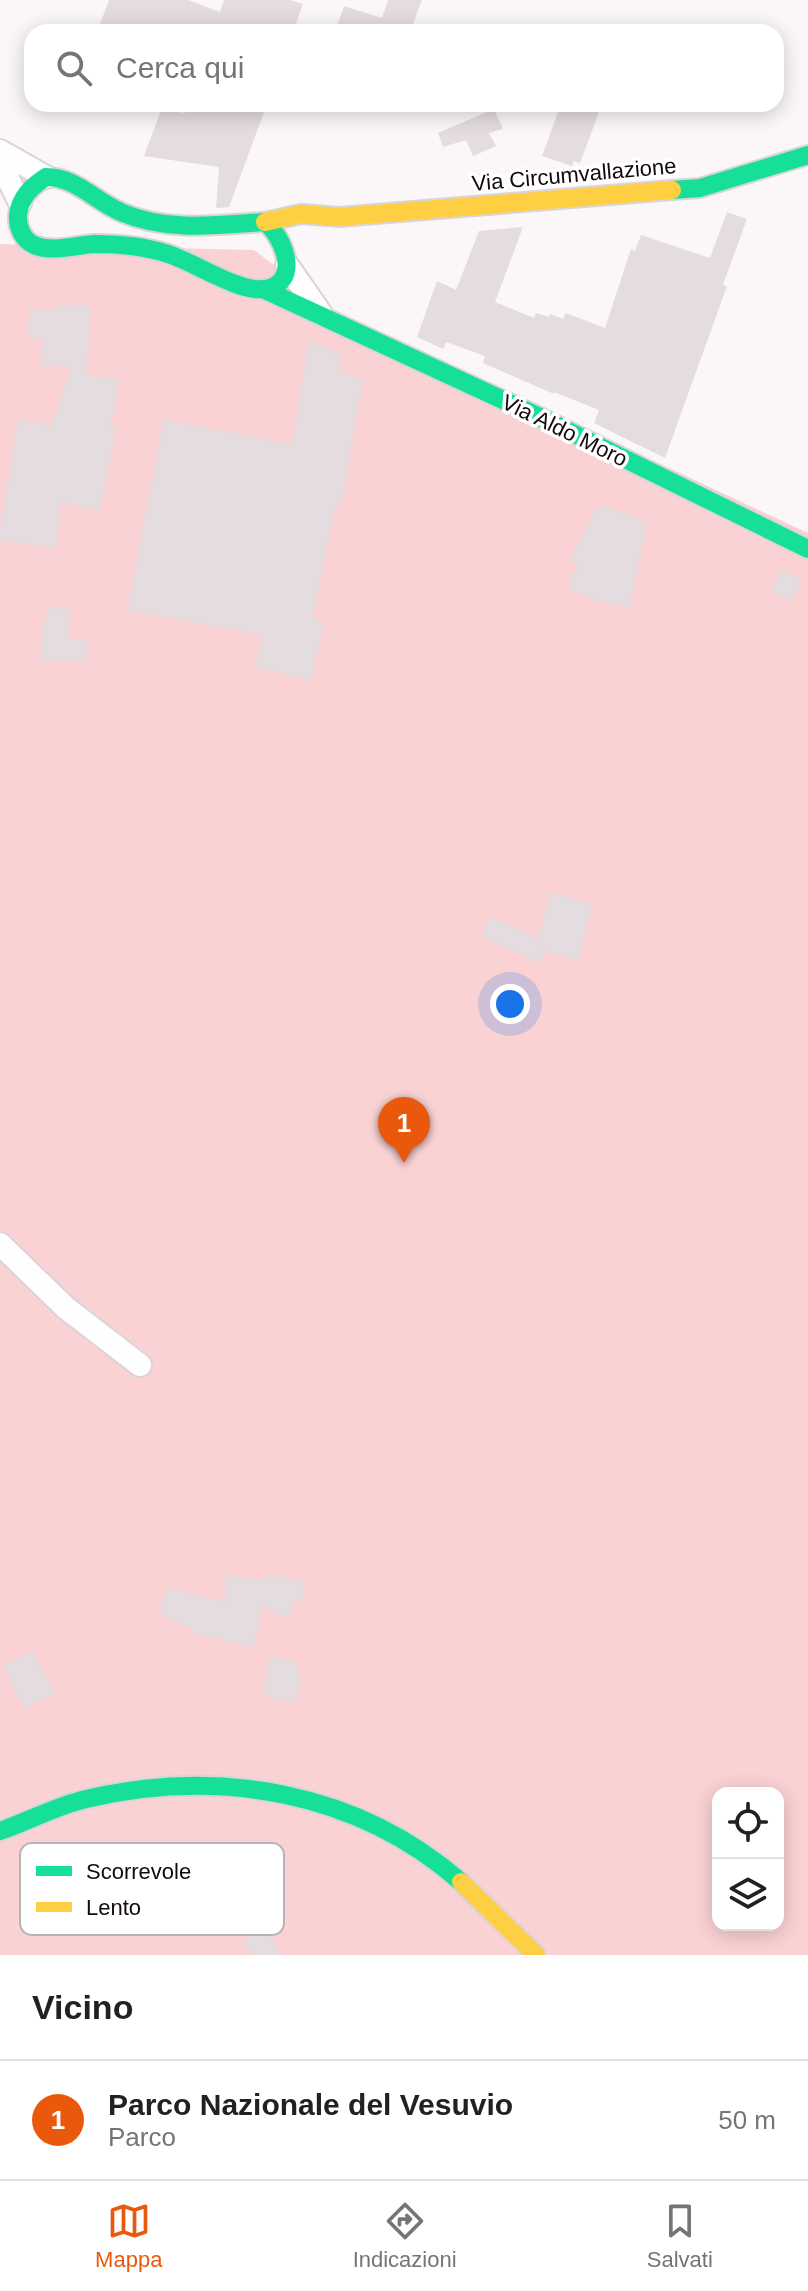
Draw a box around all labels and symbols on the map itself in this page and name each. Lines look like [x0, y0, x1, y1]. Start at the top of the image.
street label: Via Circumvallazione [471, 153, 677, 196]
street label: Via Aldo Moro [498, 389, 632, 472]
your location [490, 984, 530, 1024]
pin: 1 [378, 1097, 430, 1163]
legend [20, 1843, 284, 1935]
text: Scorrevole [86, 1859, 191, 1884]
text: Lento [86, 1895, 141, 1920]

